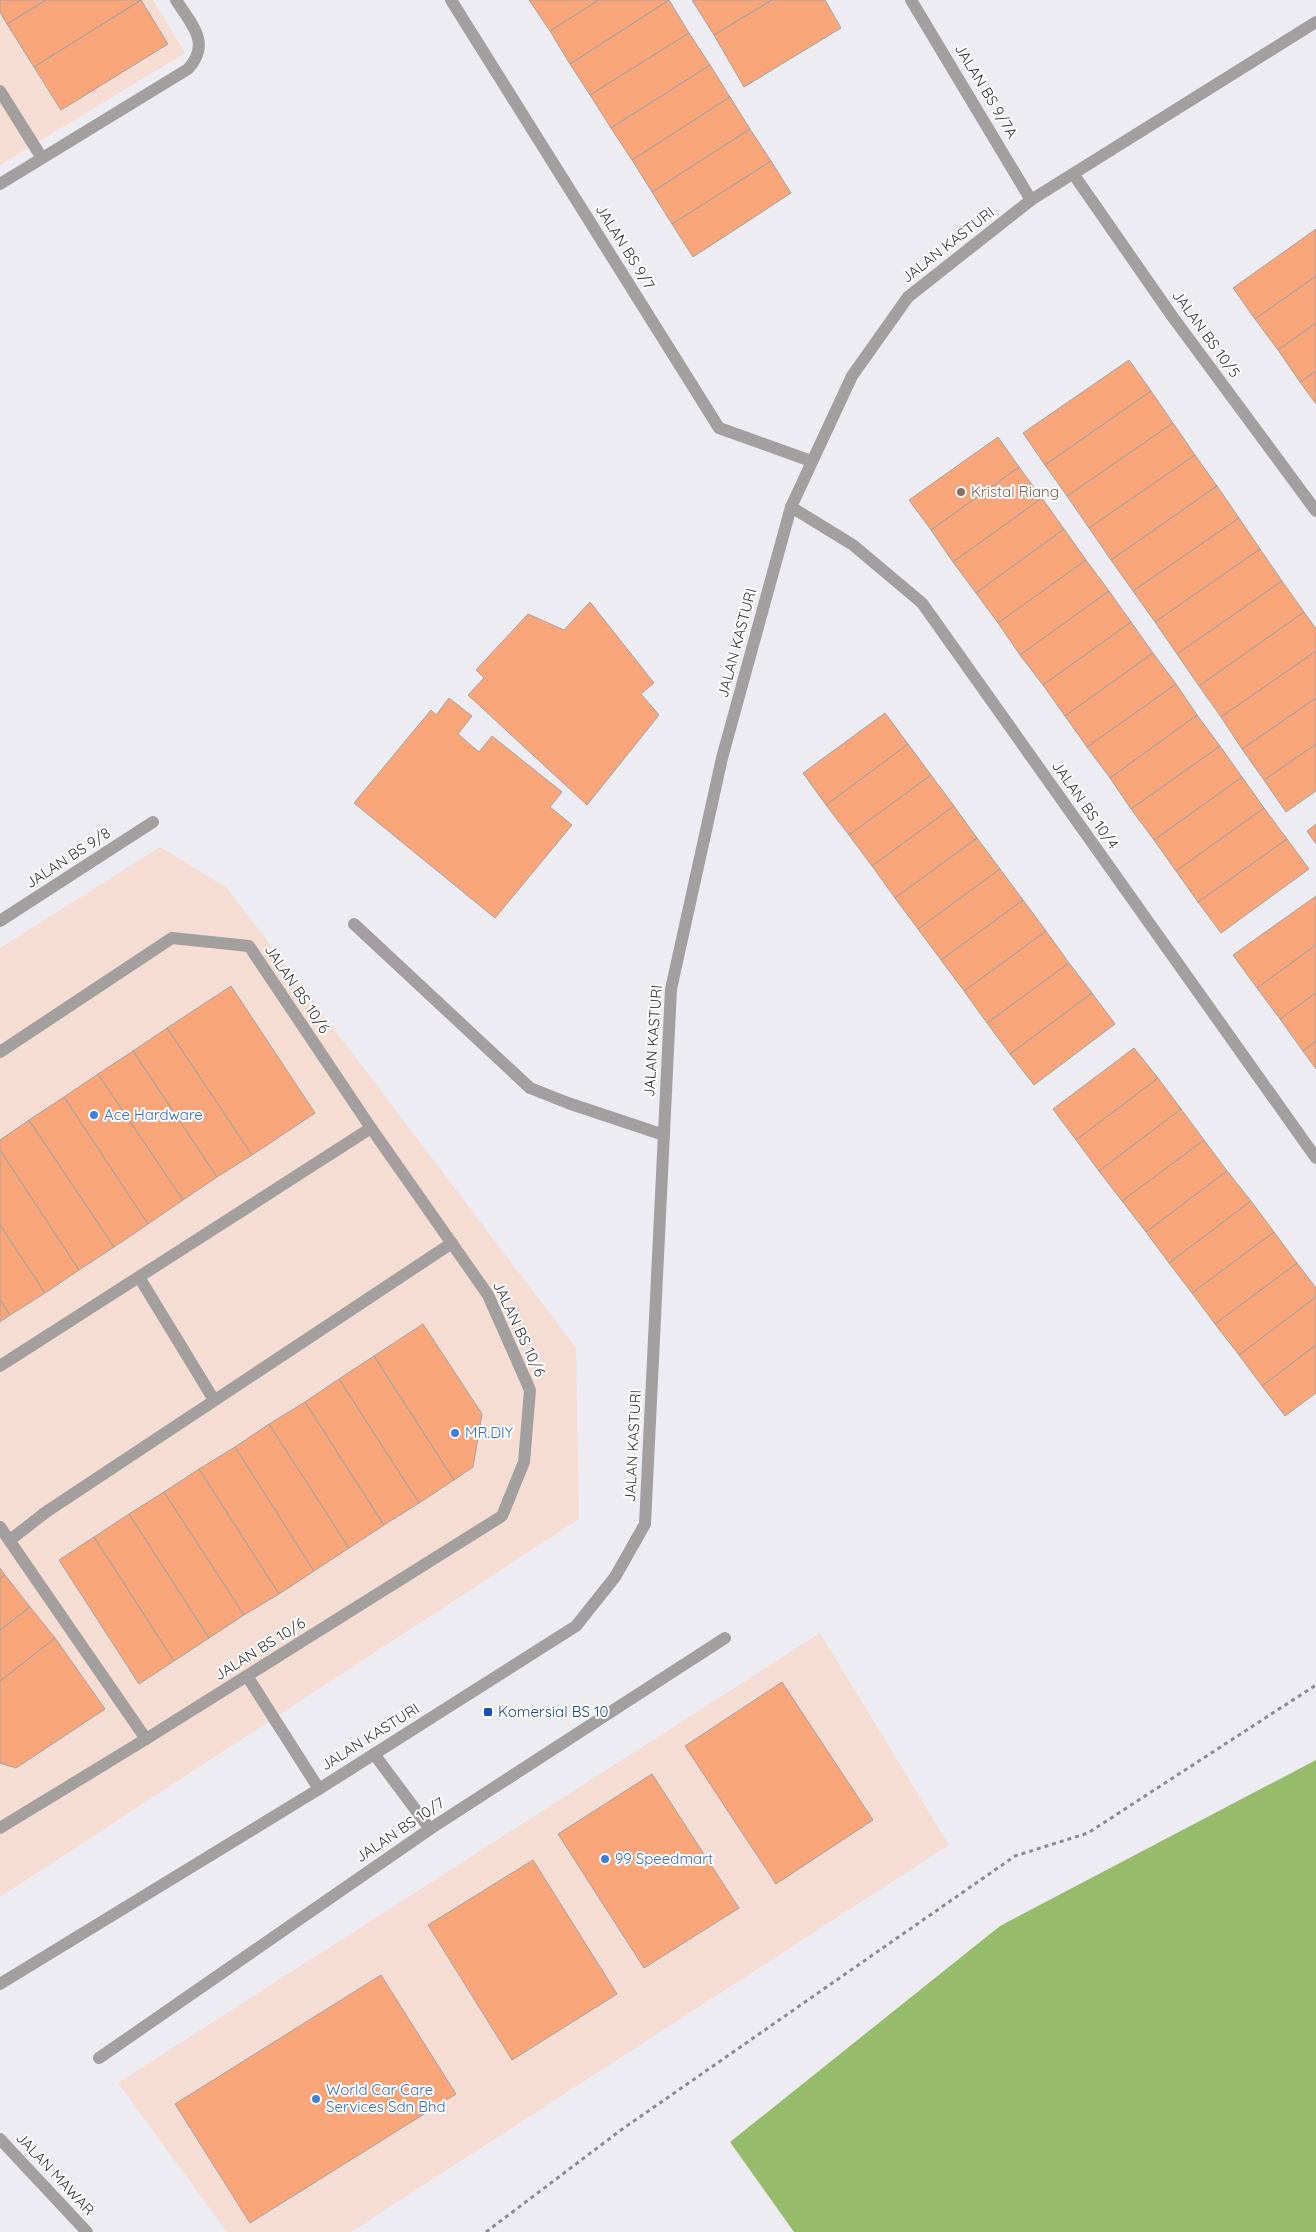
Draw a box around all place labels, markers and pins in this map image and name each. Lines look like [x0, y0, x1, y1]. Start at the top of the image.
place label: Kristal Riang [971, 482, 1059, 501]
marker: Kristal Riang [955, 486, 967, 498]
place label: Ace Hardware [104, 1105, 203, 1124]
marker: Ace Hardware [88, 1109, 100, 1121]
place label: MR.DIY [465, 1423, 514, 1442]
marker: MR.DIY [449, 1427, 461, 1439]
place label: Komersial BS 10 [498, 1702, 609, 1721]
marker: Komersial BS 10 [482, 1706, 494, 1718]
place label: 99 Speedmart [615, 1849, 713, 1868]
marker: 99 Speedmart [599, 1853, 611, 1865]
place label: World Car Care Services Sdn Bhd [326, 2080, 446, 2116]
marker: World Car Care Services Sdn Bhd [310, 2093, 322, 2105]

